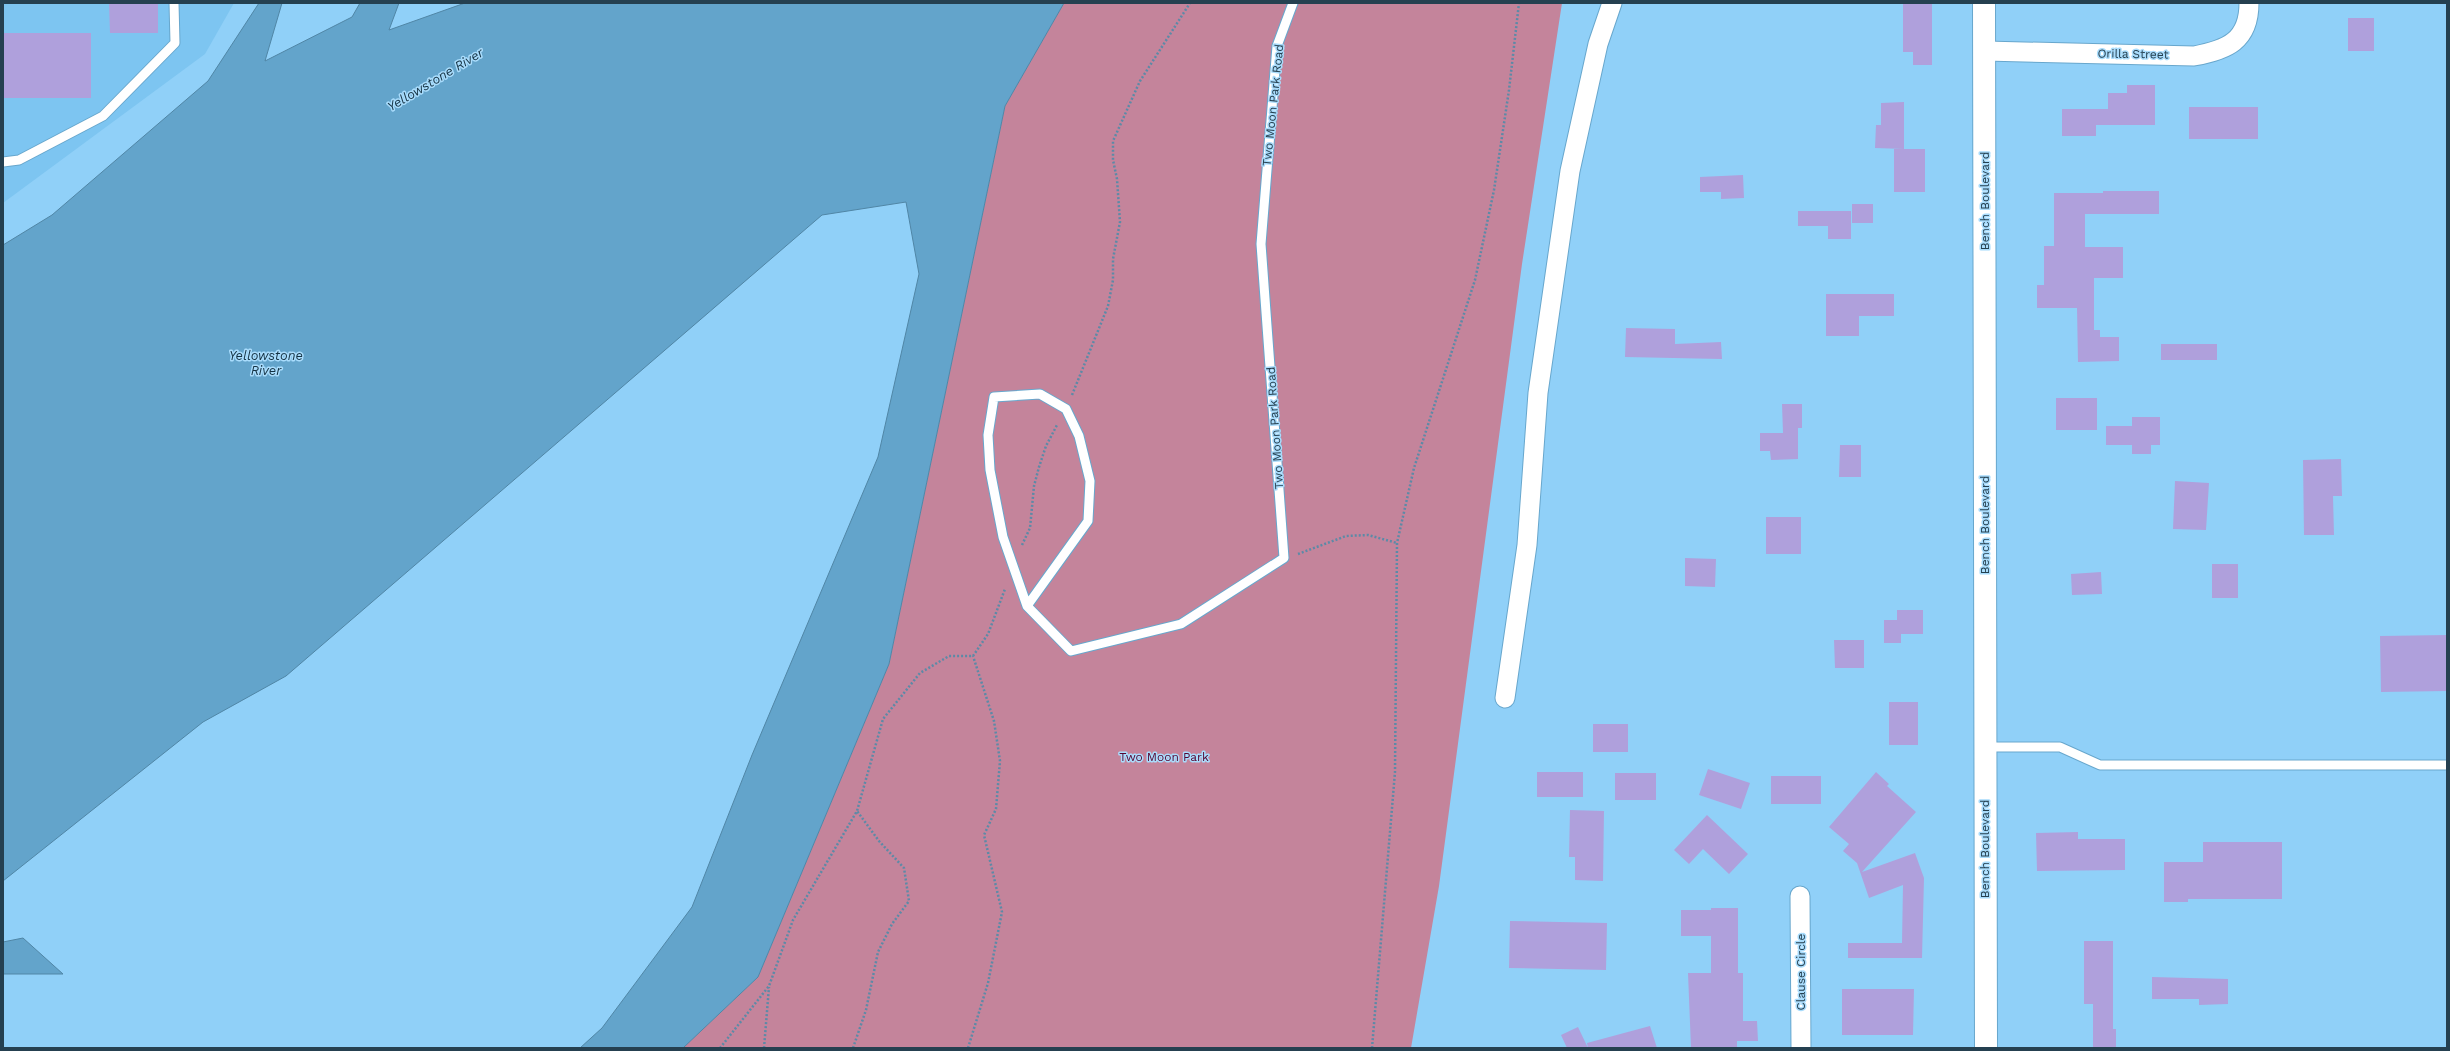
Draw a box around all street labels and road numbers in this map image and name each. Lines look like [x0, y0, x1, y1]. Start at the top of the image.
street label: Two Moon Park Road [1260, 43, 1286, 167]
street label: Orilla Street [2097, 46, 2169, 62]
street label: Bench Boulevard [1978, 152, 1992, 250]
street label: Two Moon Park Road [1264, 366, 1286, 490]
street label: Bench Boulevard [1978, 476, 1992, 574]
street label: Bench Boulevard [1978, 800, 1992, 898]
street label: Clause Circle [1794, 933, 1808, 1010]

